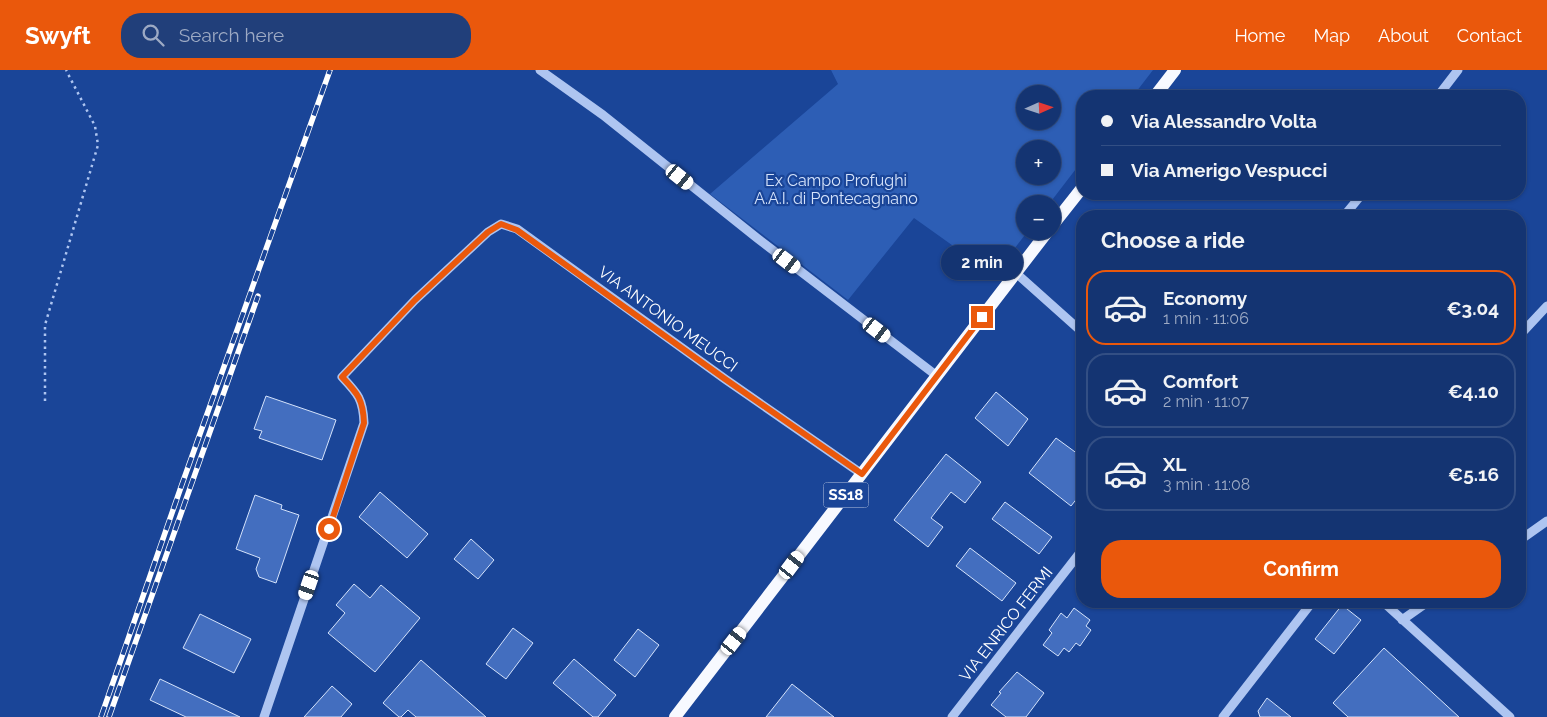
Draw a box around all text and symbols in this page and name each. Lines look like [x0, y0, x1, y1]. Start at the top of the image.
search box [121, 13, 471, 58]
text: Swyft [25, 21, 91, 50]
icon: search [139, 21, 167, 49]
text: Search here [179, 24, 284, 46]
text: Home [1234, 25, 1285, 46]
text: Map [1313, 25, 1350, 46]
text: About [1378, 25, 1429, 46]
text: Contact [1457, 25, 1522, 46]
north arrow [1016, 85, 1061, 130]
map controls [1016, 85, 1061, 240]
text: Via Alessandro Volta [1131, 110, 1317, 132]
button: + [1016, 140, 1061, 185]
text: Via Amerigo Vespucci [1131, 159, 1327, 181]
car [663, 162, 696, 192]
park label: Ex Campo Profughi A.A.I. di Pontecagnano [754, 171, 918, 208]
button: − [1016, 195, 1061, 240]
text: Choose a ride [1101, 227, 1245, 253]
callout: 2 min [941, 244, 1023, 280]
car [770, 246, 803, 276]
text: 2 min [961, 253, 1003, 272]
street label: VIA ANTONIO MEUCCI [595, 262, 741, 376]
icon: car [1103, 285, 1148, 330]
text: Economy [1163, 287, 1247, 309]
text: €3.04 [1446, 297, 1499, 319]
route end [971, 306, 993, 328]
text: 1 min · 11:06 [1163, 309, 1249, 328]
car [860, 315, 893, 345]
icon: car [1103, 368, 1148, 413]
text: Comfort [1163, 370, 1238, 392]
text: €4.10 [1448, 380, 1499, 402]
text: 2 min · 11:07 [1163, 392, 1249, 411]
icon: car [1103, 451, 1148, 496]
text: XL [1163, 453, 1186, 475]
text: €5.16 [1448, 463, 1499, 485]
text: 3 min · 11:08 [1163, 475, 1250, 494]
road number: SS18 [824, 482, 868, 508]
route start [318, 518, 340, 540]
button: Confirm [1101, 540, 1501, 598]
car [776, 549, 807, 581]
street label: VIA ENRICO FERMI [955, 563, 1057, 685]
car [297, 568, 320, 602]
car [718, 625, 749, 657]

